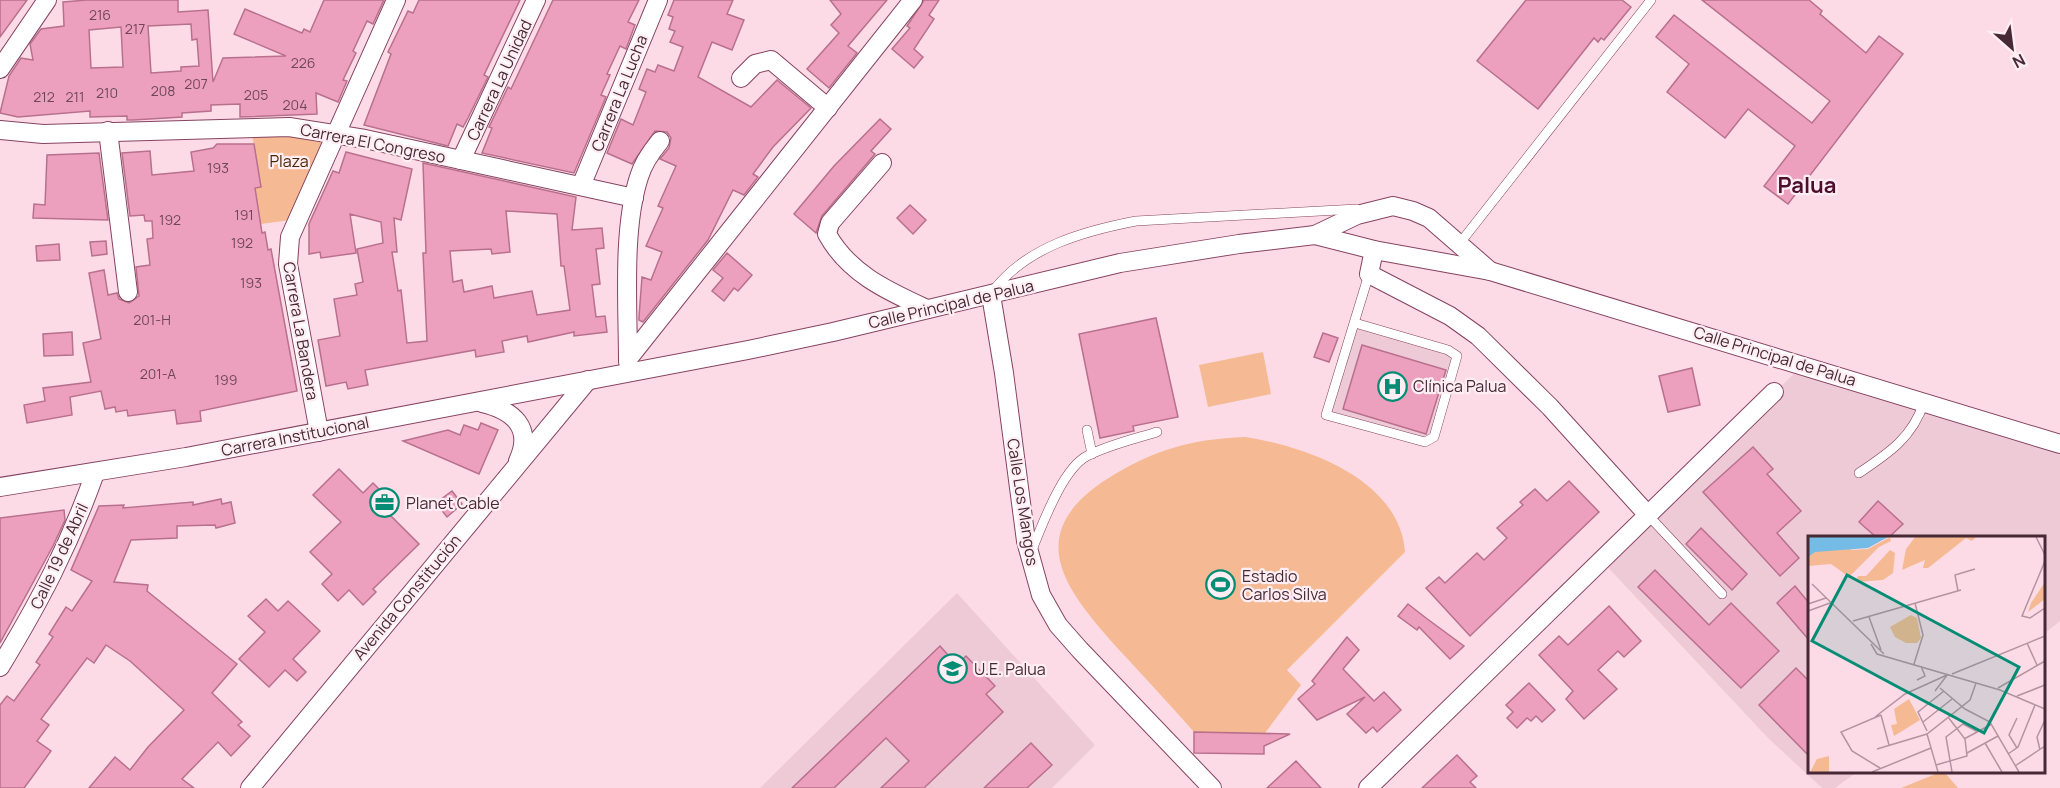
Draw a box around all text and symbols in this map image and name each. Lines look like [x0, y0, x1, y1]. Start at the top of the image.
house number: 216 [89, 5, 111, 24]
street label: Carrera La Unidad [461, 16, 537, 144]
north arrow [1982, 18, 2042, 78]
house number: 217 [125, 19, 145, 38]
street label: Carrera La Lucha [586, 31, 652, 155]
text: N [2009, 49, 2029, 74]
house number: 226 [291, 53, 315, 72]
house number: 207 [184, 74, 208, 93]
house number: 208 [151, 81, 175, 100]
house number: 210 [96, 83, 118, 102]
house number: 205 [244, 85, 268, 104]
house number: 212 [33, 87, 55, 106]
house number: 211 [66, 87, 84, 106]
house number: 204 [283, 95, 307, 114]
street label: Carrera El Congreso [299, 118, 447, 168]
park label: Plaza [269, 150, 309, 172]
house number: 193 [207, 158, 229, 177]
district label: Palua [1777, 170, 1837, 200]
house number: 191 [234, 205, 254, 224]
house number: 192 [159, 210, 181, 229]
house number: 192 [231, 233, 253, 252]
street label: Carrera La Bandera [278, 260, 324, 402]
house number: 193 [240, 273, 262, 292]
street label: Calle Principal de Palua [866, 274, 1036, 334]
house number: 201-H [133, 310, 171, 329]
street label: Calle Principal de Palua [1691, 321, 1859, 391]
house number: 201-A [140, 364, 176, 383]
house number: 199 [215, 370, 237, 389]
hospital icon: Clínica Palua [1376, 370, 1408, 402]
place label: Clínica Palua [1413, 375, 1506, 397]
street label: Carrera Institucional [219, 411, 371, 461]
street label: Calle Los Mangos [1002, 437, 1044, 567]
office icon: Planet Cable [369, 487, 401, 519]
place label: Planet Cable [406, 492, 500, 514]
street label: Calle 19 de Abril [25, 499, 93, 613]
street label: Avenida Constitución [348, 530, 466, 664]
inset map [1808, 536, 2045, 773]
place label: Estadio Carlos Silva [1242, 565, 1327, 605]
sports icon: Estadio Carlos Silva [1205, 569, 1237, 601]
school or university icon: U.E. Palua [937, 653, 969, 685]
place label: U.E. Palua [974, 658, 1046, 680]

